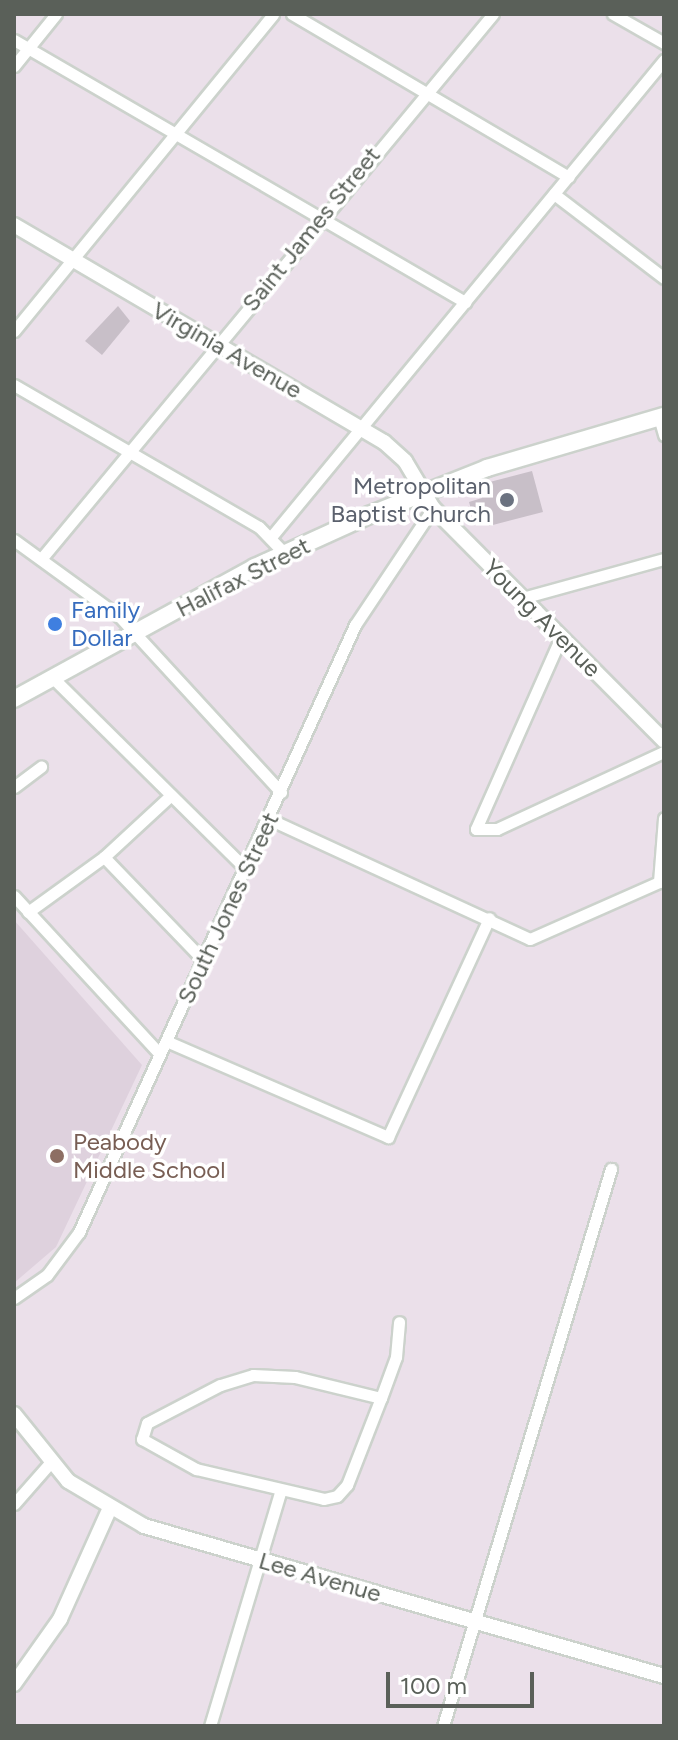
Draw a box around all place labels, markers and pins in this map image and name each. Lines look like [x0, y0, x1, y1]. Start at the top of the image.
place label: Metropolitan Baptist Church [331, 472, 491, 528]
marker: Metropolitan Baptist Church [498, 491, 516, 509]
place label: Family Dollar [71, 596, 140, 652]
marker: Family Dollar [46, 615, 64, 633]
place label: Peabody Middle School [73, 1128, 226, 1184]
marker: Peabody Middle School [48, 1147, 66, 1165]

